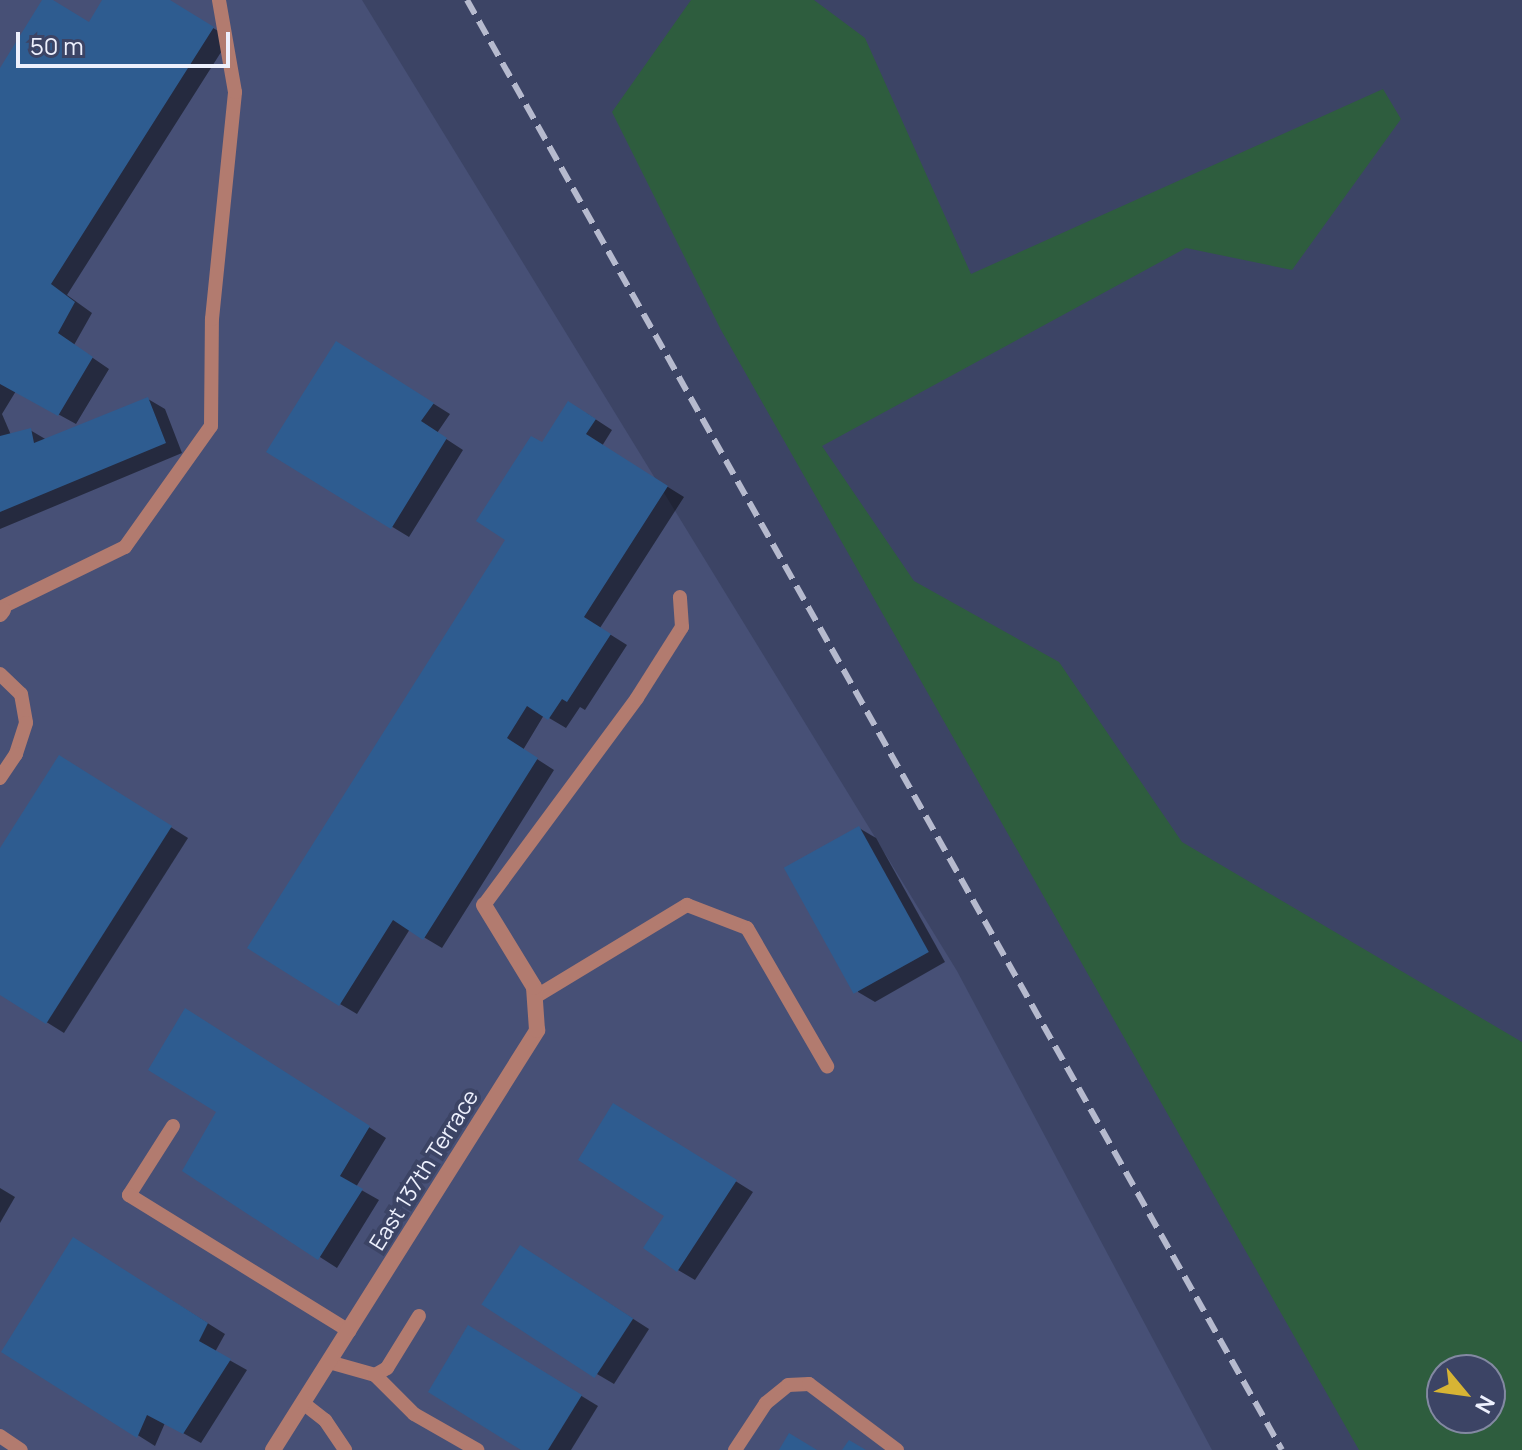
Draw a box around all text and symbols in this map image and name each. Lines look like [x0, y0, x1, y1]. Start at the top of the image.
scale bar [20, 16, 234, 66]
text: 50 m [30, 29, 84, 62]
street label: East 137th Terrace [364, 1085, 484, 1255]
north arrow [1426, 1354, 1506, 1434]
text: N [1468, 1390, 1502, 1419]

